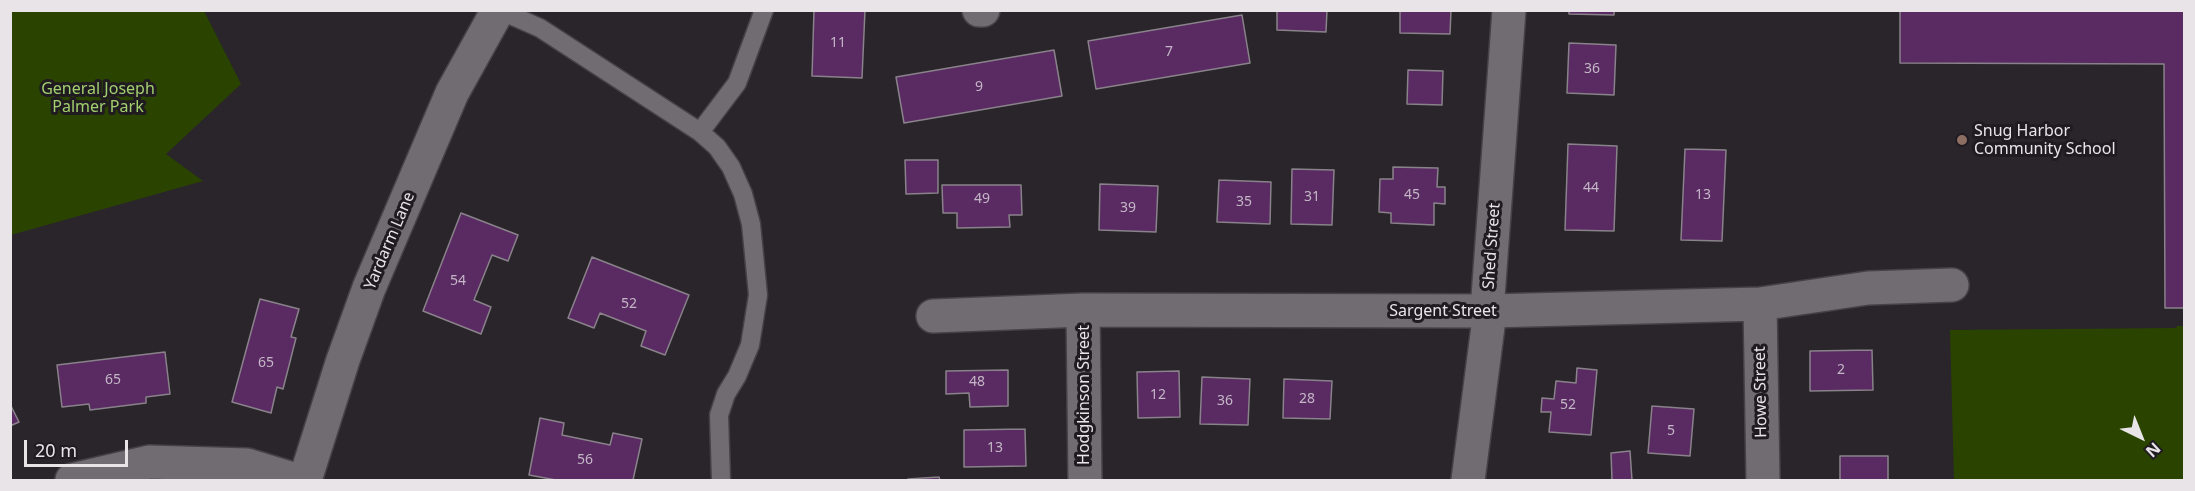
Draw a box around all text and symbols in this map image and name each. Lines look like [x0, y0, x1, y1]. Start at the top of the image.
house number: 11 [830, 35, 846, 51]
house number: 7 [1165, 44, 1173, 60]
house number: 36 [1584, 61, 1600, 77]
park label: General Joseph Palmer Park [41, 79, 155, 117]
house number: 9 [975, 79, 983, 95]
place label: Snug Harbor Community School [1974, 121, 2116, 159]
marker: Snug Harbor Community School [1955, 133, 1969, 147]
house number: 44 [1583, 180, 1599, 196]
house number: 45 [1404, 187, 1420, 203]
house number: 13 [1695, 187, 1711, 203]
street label: Yardarm Lane [361, 189, 419, 293]
house number: 31 [1304, 189, 1320, 205]
house number: 49 [974, 191, 990, 207]
house number: 35 [1236, 194, 1252, 210]
house number: 39 [1120, 200, 1136, 216]
street label: Shed Street [1479, 202, 1505, 290]
house number: 54 [450, 273, 466, 289]
house number: 52 [621, 296, 637, 312]
street label: Sargent Street [1389, 301, 1497, 321]
street label: Hodgkinson Street [1074, 325, 1094, 465]
street label: Howe Street [1751, 346, 1771, 438]
house number: 65 [258, 355, 274, 371]
house number: 2 [1837, 362, 1845, 378]
house number: 65 [105, 372, 121, 388]
house number: 48 [969, 374, 985, 390]
house number: 12 [1150, 387, 1166, 403]
house number: 28 [1299, 391, 1315, 407]
house number: 36 [1217, 393, 1233, 409]
house number: 52 [1560, 397, 1576, 413]
north arrow [2111, 407, 2171, 467]
house number: 5 [1667, 423, 1675, 439]
scale bar [27, 428, 130, 466]
text: 20 m [35, 438, 77, 462]
text: N [2141, 438, 2166, 463]
house number: 13 [987, 440, 1003, 456]
house number: 56 [577, 452, 593, 468]

